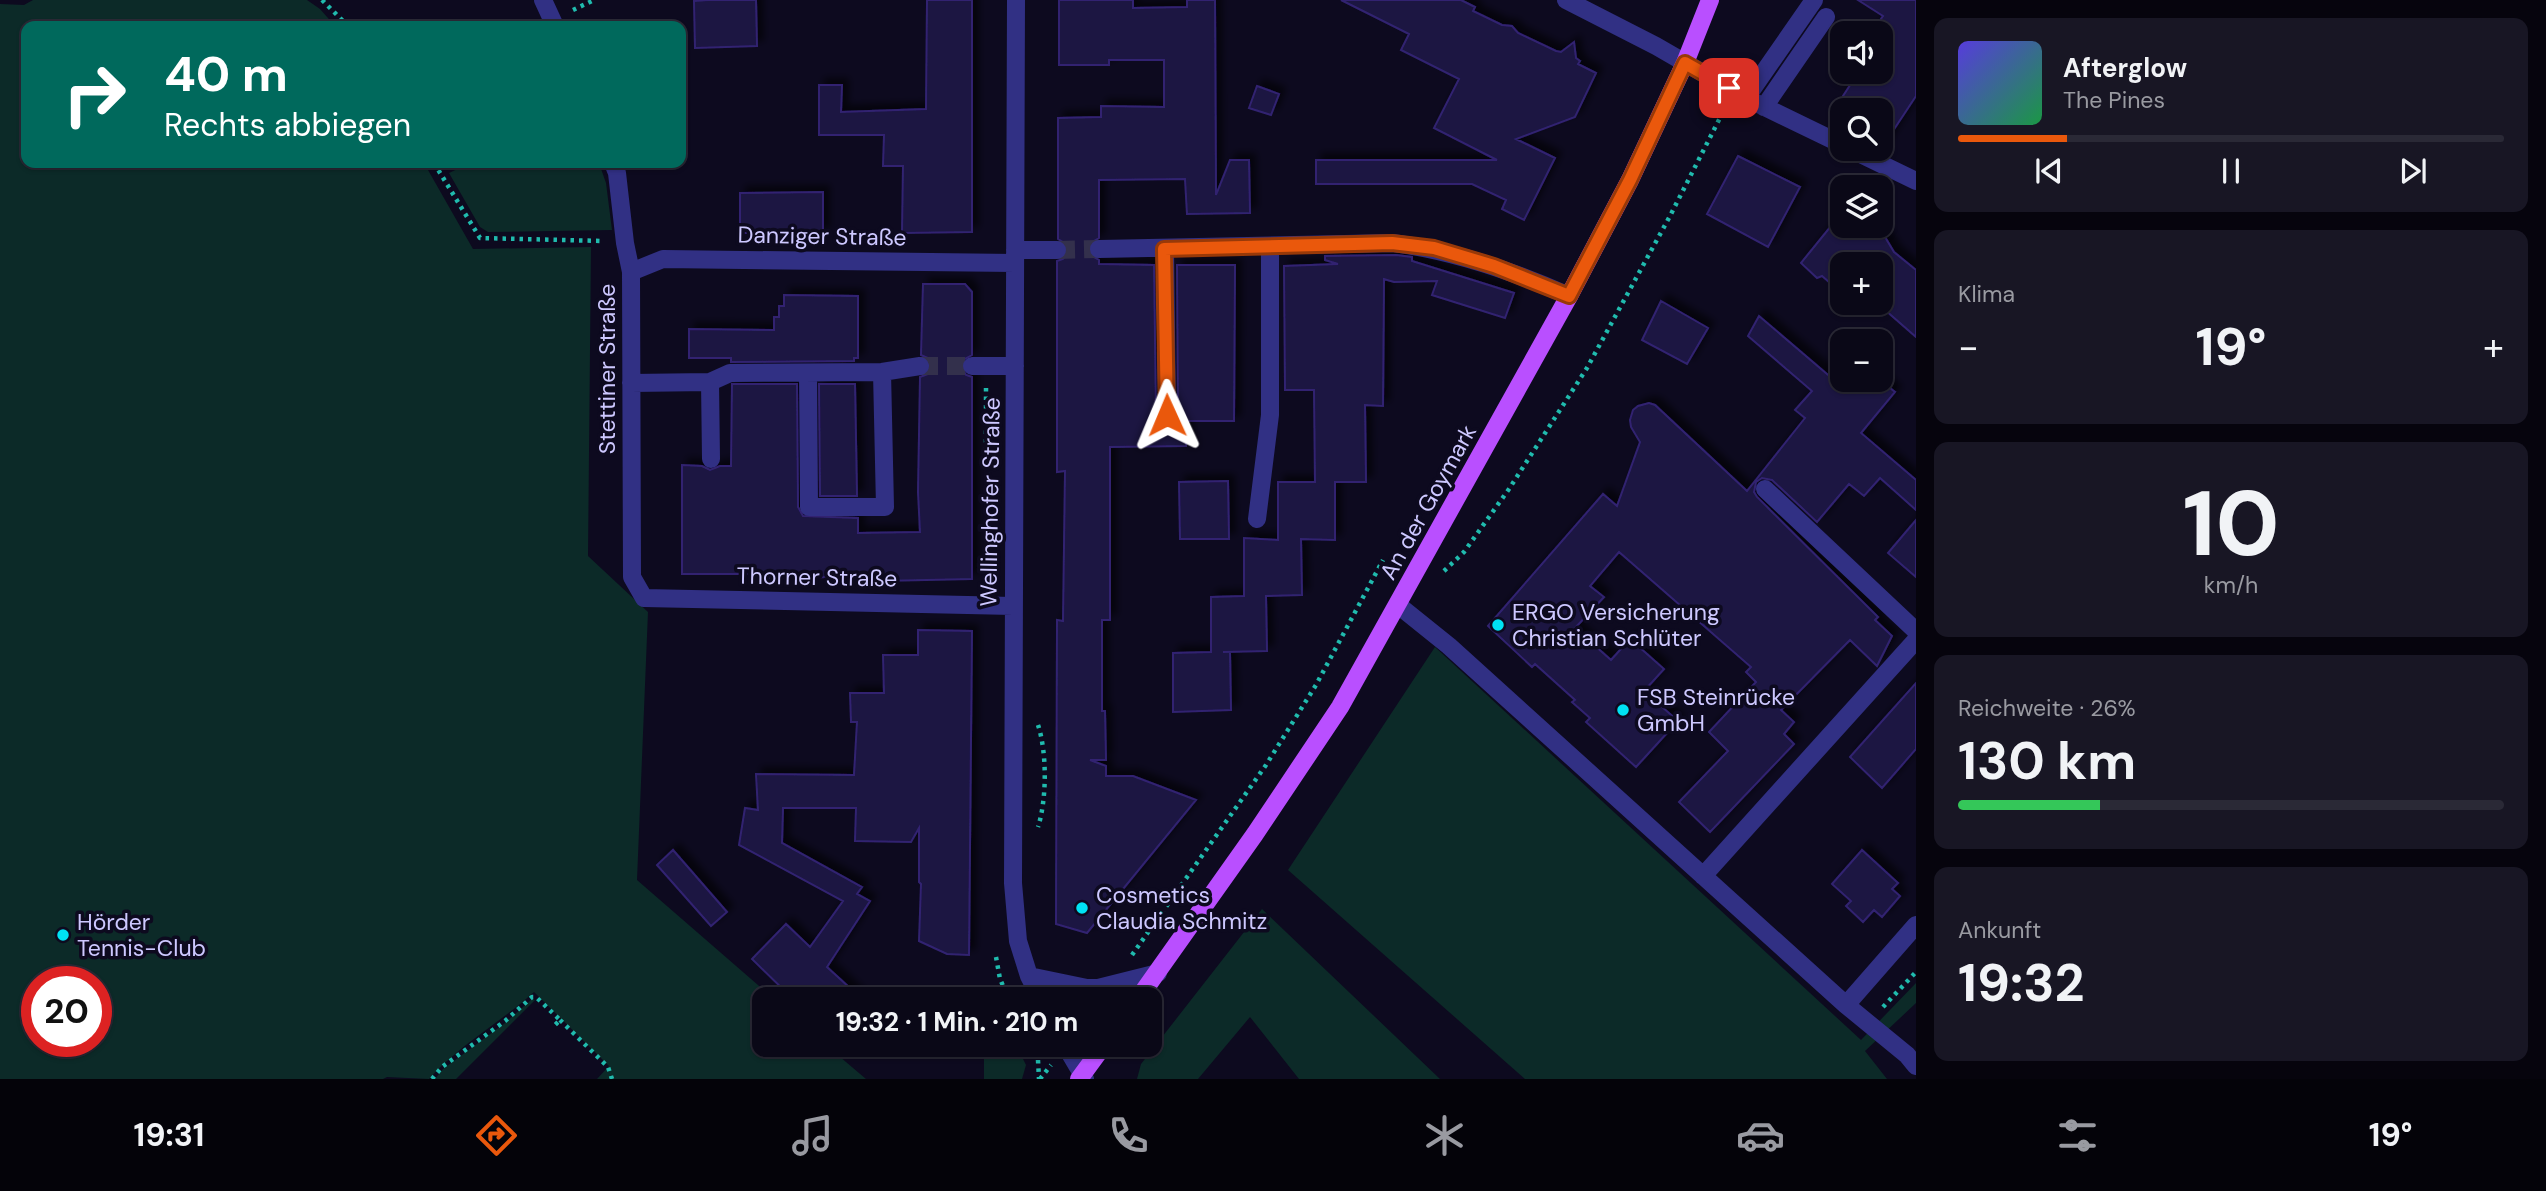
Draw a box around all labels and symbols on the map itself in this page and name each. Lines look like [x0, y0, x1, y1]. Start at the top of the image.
pin [1699, 58, 1759, 118]
street label: Danziger Straße [737, 220, 907, 252]
street label: Stettiner Straße [592, 284, 622, 454]
position arrow [1130, 378, 1204, 452]
street label: Wellinghofer Straße [973, 397, 1007, 607]
street label: An der Goymark [1373, 419, 1483, 585]
street label: Thorner Straße [737, 561, 897, 593]
place label: ERGO Versicherung Christian Schlüter [1512, 597, 1720, 653]
marker: ERGO Versicherung Christian Schlüter [1490, 617, 1506, 633]
place label: FSB Steinrücke GmbH [1637, 682, 1795, 738]
marker: FSB Steinrücke GmbH [1615, 702, 1631, 718]
place label: Cosmetics Claudia Schmitz [1096, 880, 1267, 936]
marker: Cosmetics Claudia Schmitz [1074, 900, 1090, 916]
place label: Hörder Tennis-Club [77, 907, 206, 963]
marker: Hörder Tennis-Club [55, 927, 71, 943]
speed limit sign: 20 [21, 966, 112, 1057]

